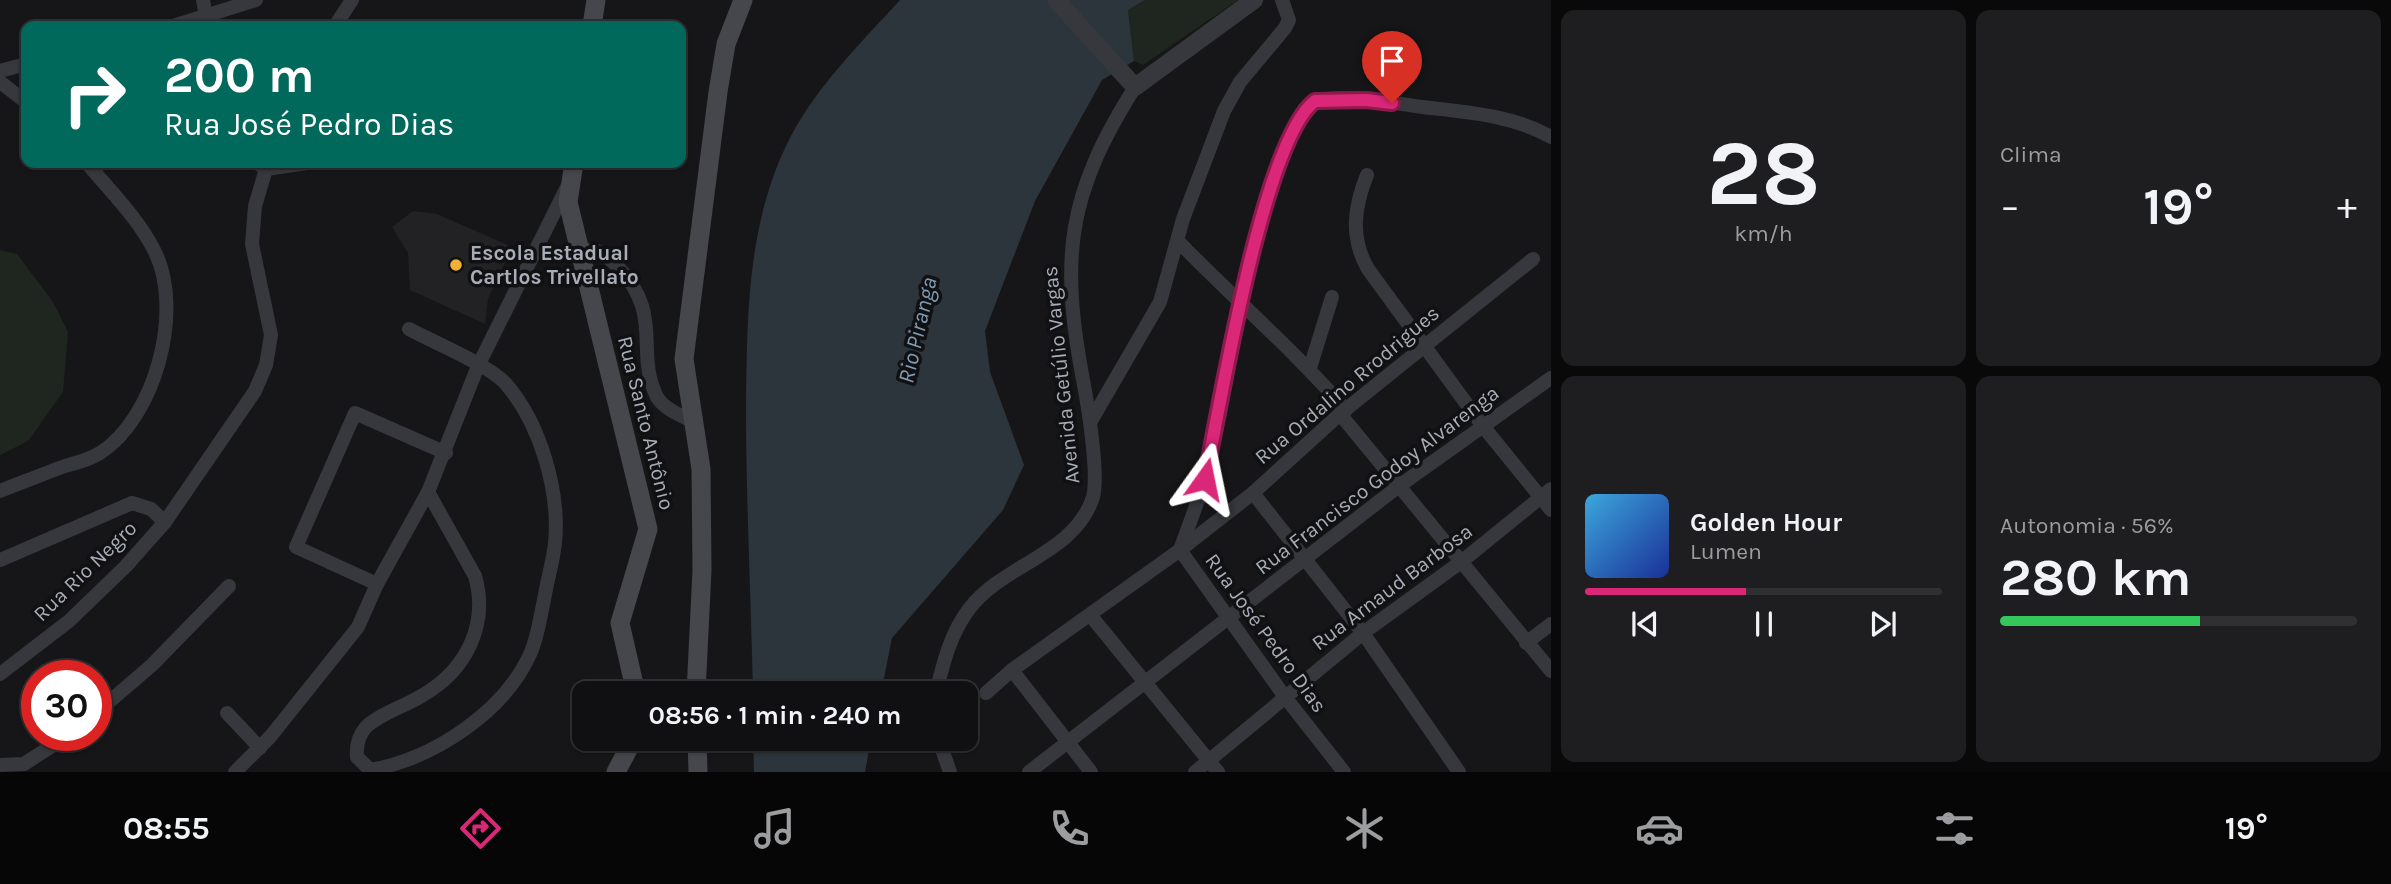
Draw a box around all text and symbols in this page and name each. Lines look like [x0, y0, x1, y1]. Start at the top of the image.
pin [1362, 31, 1422, 103]
icon: arrive [1373, 42, 1411, 80]
text: 200 m [164, 47, 315, 104]
icon: right [49, 49, 140, 140]
text: Rua José Pedro Dias [164, 106, 454, 143]
text: 28 [1707, 121, 1820, 227]
text: Clima [2000, 141, 2062, 168]
text: 19° [2143, 176, 2214, 237]
text: − [2000, 184, 2020, 229]
text: + [2337, 184, 2357, 229]
text: km/h [1734, 220, 1793, 247]
place label: Escola Estadual Cartlos Trivellato [470, 241, 639, 289]
marker: Escola Estadual Cartlos Trivellato [448, 257, 464, 273]
street label: Avenida Getúlio Vargas [1038, 265, 1084, 485]
water label: Rio Piranga [892, 274, 943, 386]
street label: Rua Ordalino Rrodrigues [1250, 301, 1444, 469]
street label: Rua Santo Antônio [613, 334, 679, 512]
street label: Rua Francisco Godoy Alvarenga [1251, 381, 1503, 579]
position arrow [1168, 442, 1242, 516]
text: Golden Hour [1690, 507, 1842, 538]
text: Autonomia · 56% [2000, 512, 2174, 539]
street label: Rua Rio Negro [29, 516, 141, 626]
street label: Rua Arnaud Barbosa [1307, 519, 1477, 655]
text: Lumen [1690, 538, 1762, 565]
text: 280 km [2000, 547, 2191, 608]
street label: Rua José Pedro Dias [1200, 549, 1332, 717]
icon: previous [1626, 605, 1664, 643]
icon: pause [1745, 605, 1783, 643]
icon: next [1864, 605, 1902, 643]
speed limit sign: 30 [21, 660, 112, 751]
text: 08:56 · 1 min · 240 m [649, 700, 901, 731]
icon: directions [456, 804, 505, 853]
icon: music [750, 804, 799, 853]
icon: phone [1045, 804, 1094, 853]
icon: climate [1340, 804, 1389, 853]
icon: car [1635, 804, 1684, 853]
icon: filters [1930, 804, 1979, 853]
text: 08:55 [123, 810, 210, 847]
text: 19° [2225, 810, 2268, 847]

